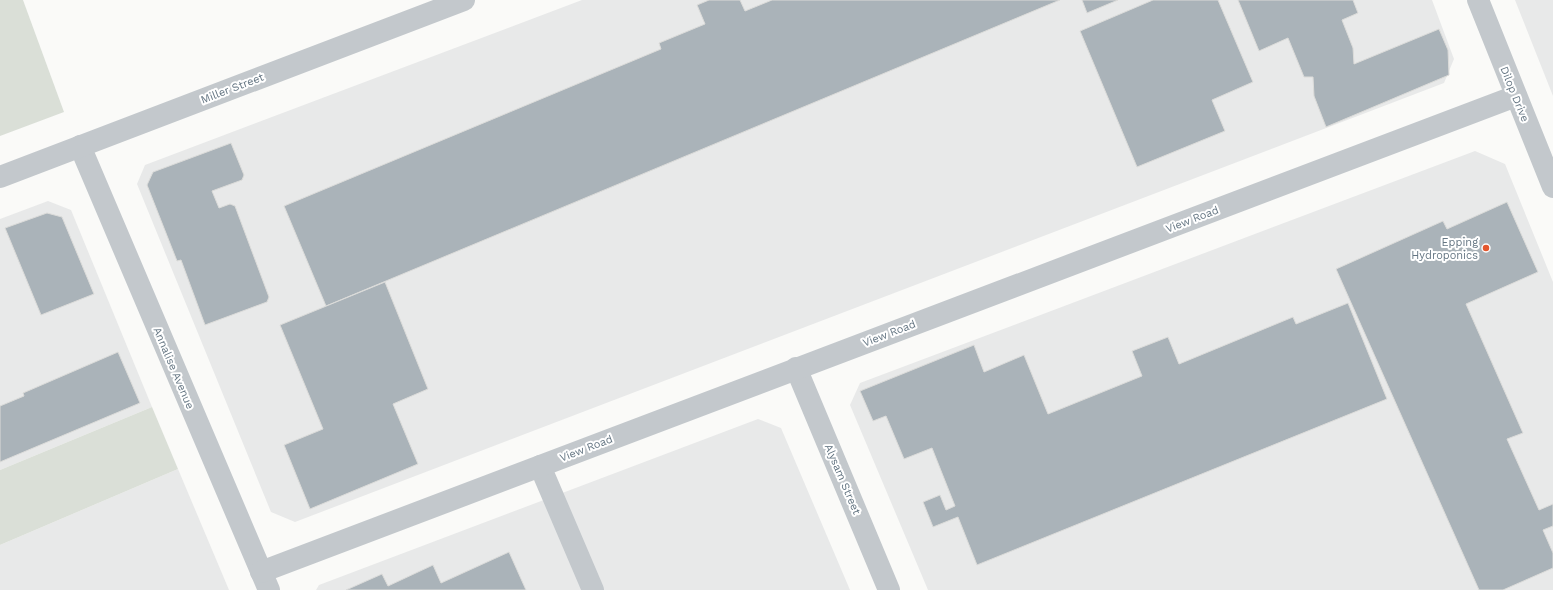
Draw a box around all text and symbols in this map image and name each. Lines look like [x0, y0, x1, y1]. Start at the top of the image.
street label: Dilop Drive [1497, 65, 1532, 124]
street label: Miller Street [199, 70, 266, 106]
street label: View Road [1164, 203, 1221, 236]
place label: Epping Hydroponics [1411, 236, 1478, 262]
marker: Epping Hydroponics [1481, 243, 1491, 253]
street label: View Road [861, 317, 918, 350]
street label: Annalise Avenue [150, 325, 197, 411]
street label: View Road [558, 432, 615, 465]
street label: Alysam Street [822, 442, 863, 517]

